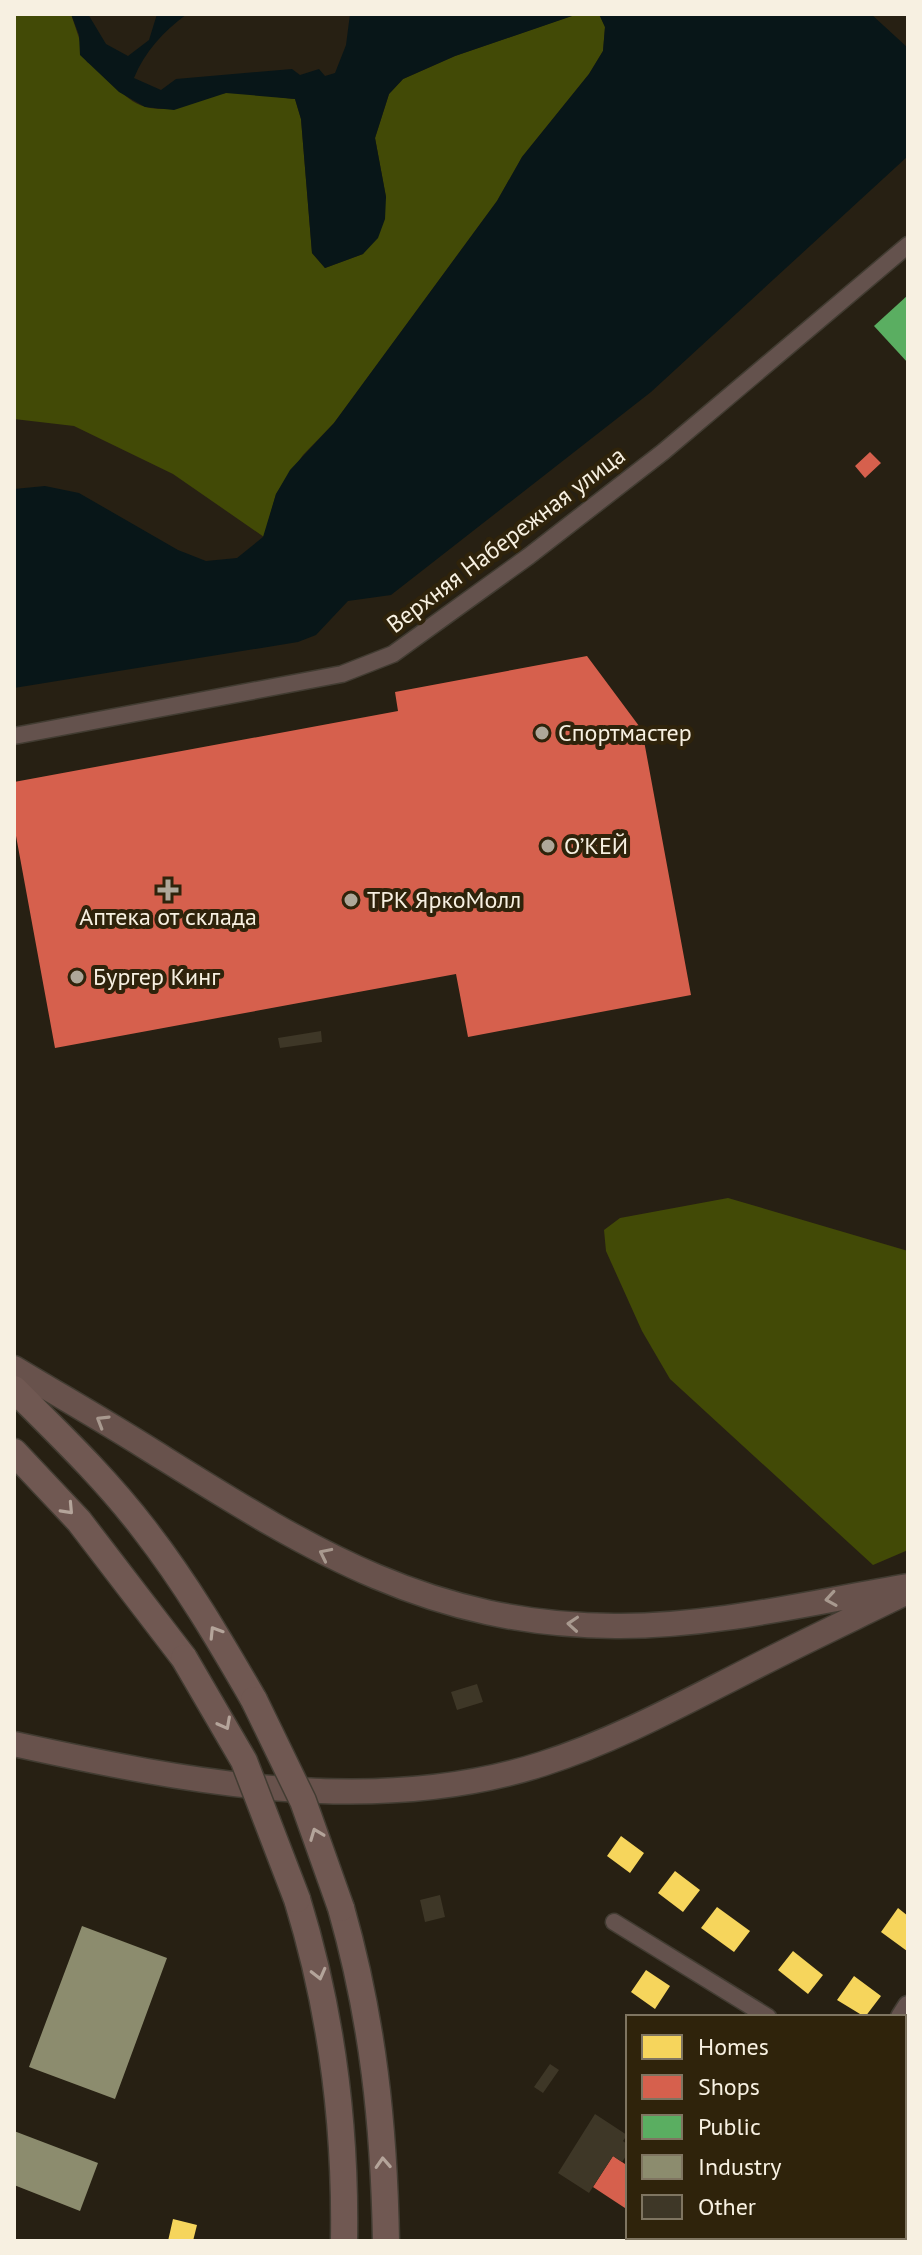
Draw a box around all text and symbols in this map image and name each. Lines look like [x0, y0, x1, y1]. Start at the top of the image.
street label: Верхняя Набережная улица [380, 440, 631, 640]
place label: Спортмастер [558, 717, 692, 748]
marker: Спортмастер [533, 724, 551, 742]
place label: О’КЕЙ [564, 830, 628, 861]
marker: О’КЕЙ [539, 837, 557, 855]
marker: Аптека от склада [159, 881, 177, 899]
place label: ТРК ЯркоМолл [367, 884, 521, 915]
marker: ТРК ЯркоМолл [342, 891, 360, 909]
place label: Аптека от склада [79, 901, 257, 932]
place label: Бургер Кинг [93, 961, 220, 992]
marker: Бургер Кинг [68, 968, 86, 986]
one-way arrow [96, 1415, 111, 1430]
one-way arrow [58, 1499, 72, 1514]
one-way arrow [318, 1549, 333, 1564]
one-way arrow [824, 1590, 838, 1607]
one-way arrow [566, 1616, 579, 1633]
one-way arrow [210, 1627, 225, 1641]
one-way arrow [215, 1716, 230, 1731]
one-way arrow [309, 1828, 326, 1842]
one-way arrow [309, 1966, 326, 1980]
legend [626, 2015, 906, 2239]
text: Homes [698, 2031, 769, 2062]
text: Shops [698, 2071, 760, 2102]
text: Public [698, 2111, 761, 2142]
text: Industry [698, 2151, 782, 2182]
one-way arrow [375, 2156, 392, 2169]
text: Other [698, 2191, 756, 2222]

